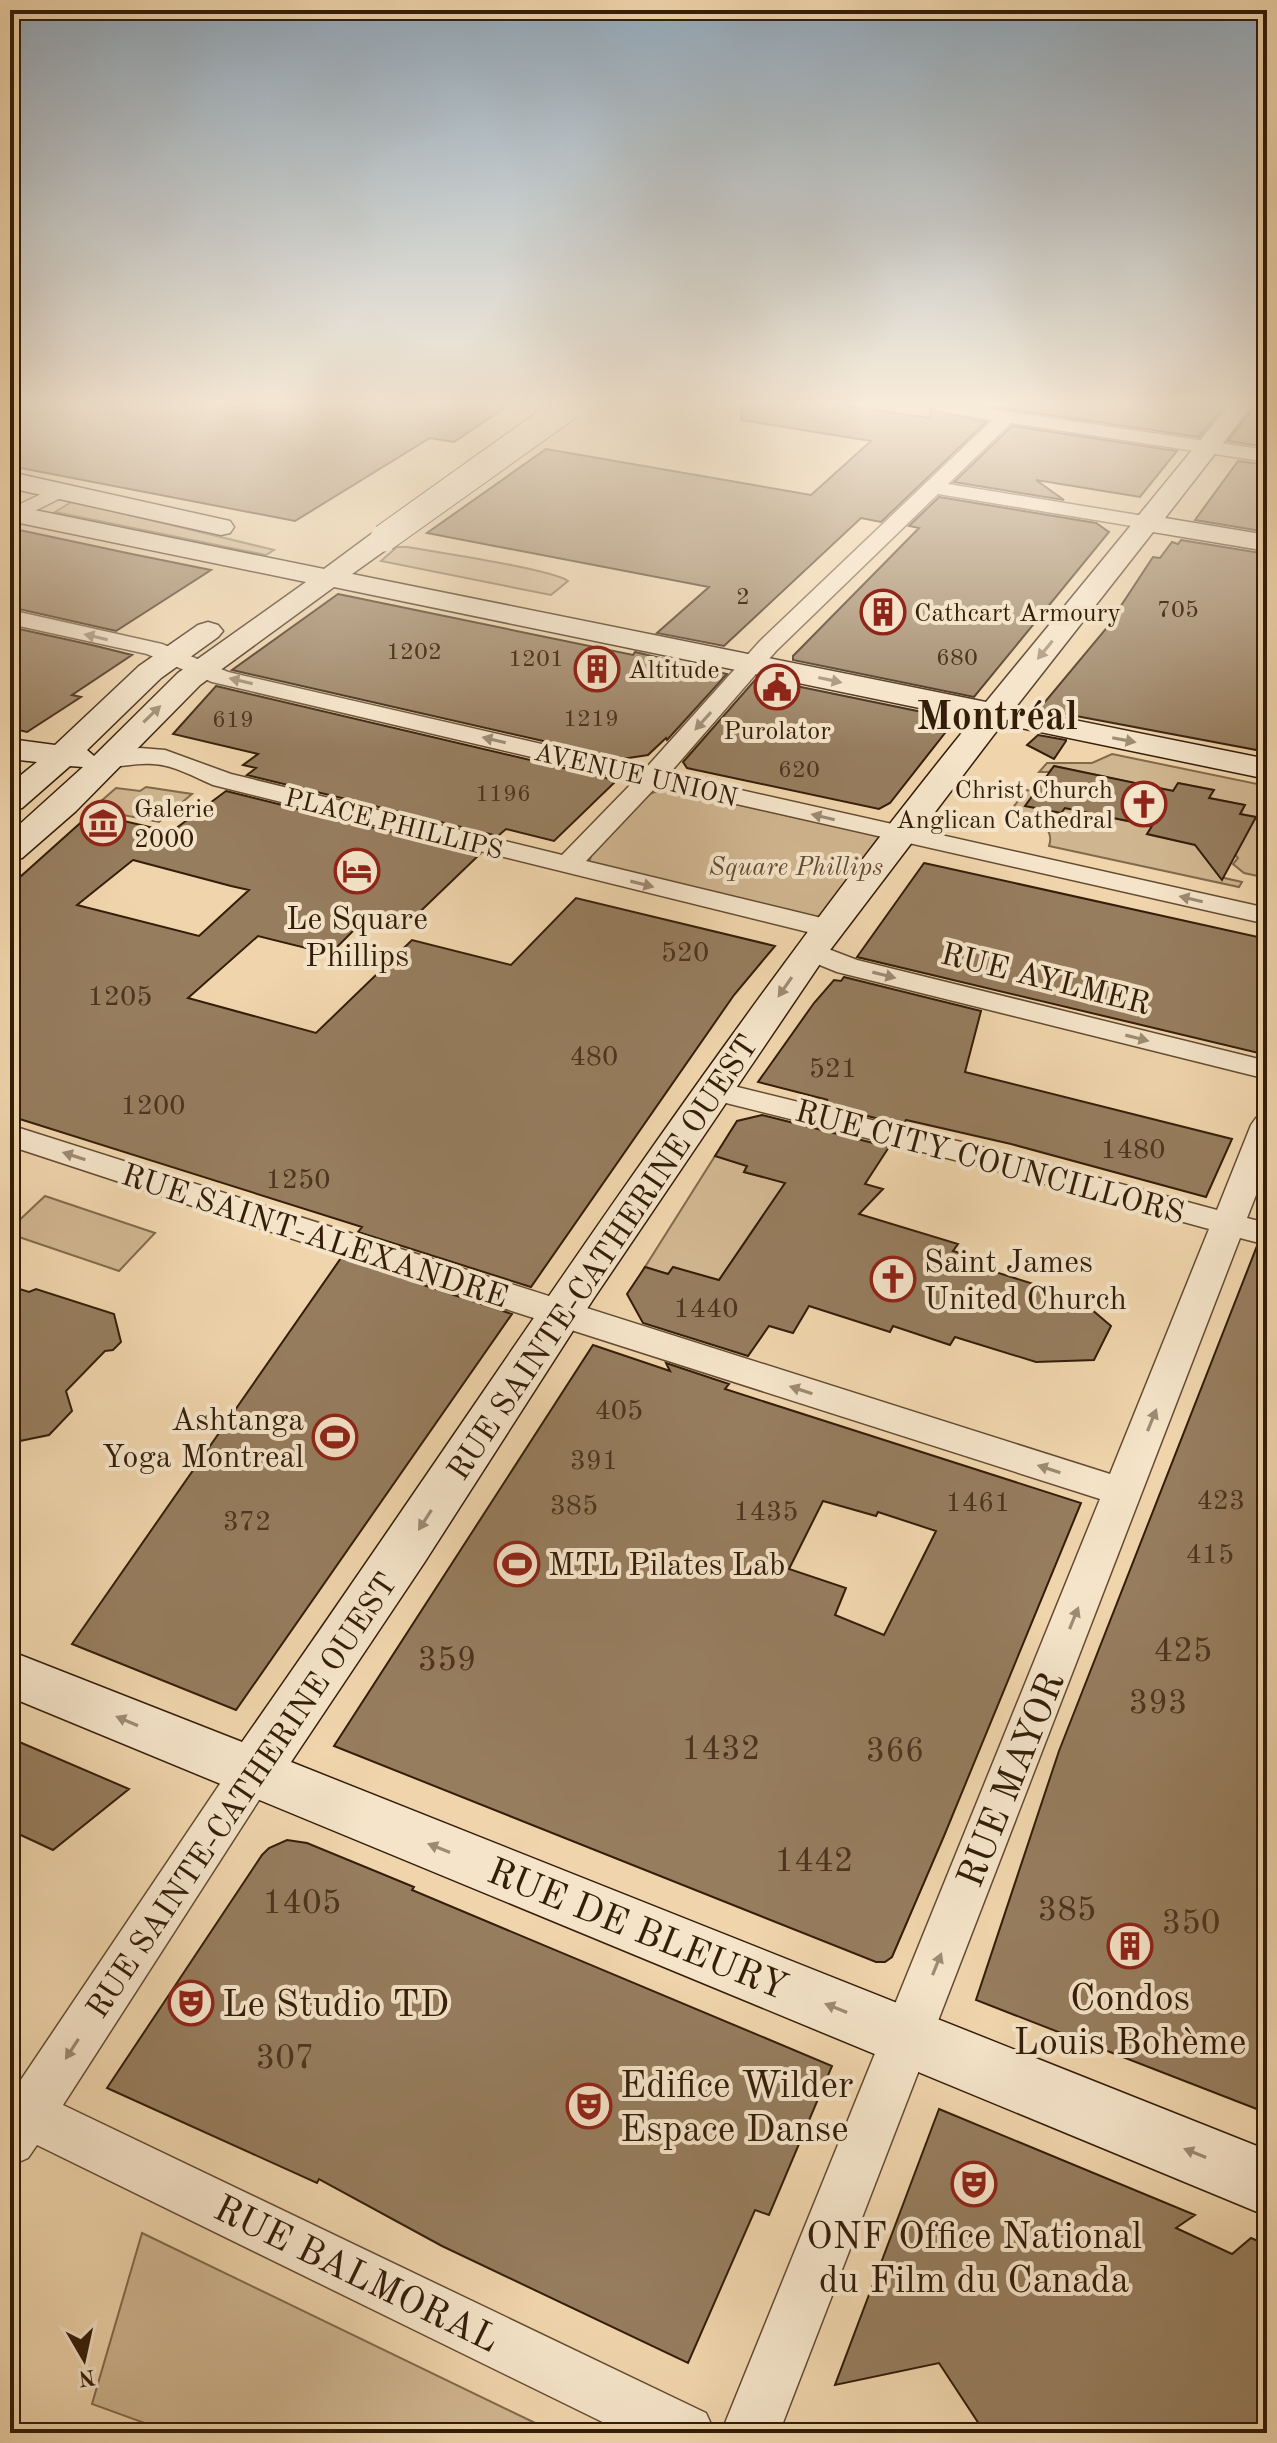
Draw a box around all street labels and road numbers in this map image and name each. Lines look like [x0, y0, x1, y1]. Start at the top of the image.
street label: AVENUE UNION [531, 740, 740, 812]
street label: PLACE PHILLIPS [282, 785, 505, 865]
street label: RUE AYLMER [937, 939, 1153, 1022]
street label: RUE SAINTE-CATHERINE OUEST [443, 1030, 766, 1487]
street label: RUE CITY COUNCILLORS [791, 1096, 1187, 1231]
street label: RUE SAINT-ALEXANDRE [117, 1160, 511, 1316]
street label: RUE SAINTE-CATHERINE OUEST [82, 1568, 405, 2025]
street label: RUE MAYOR [952, 1667, 1073, 1893]
street label: RUE DE BLEURY [482, 1853, 792, 2008]
street label: RUE BALMORAL [207, 2190, 504, 2361]

